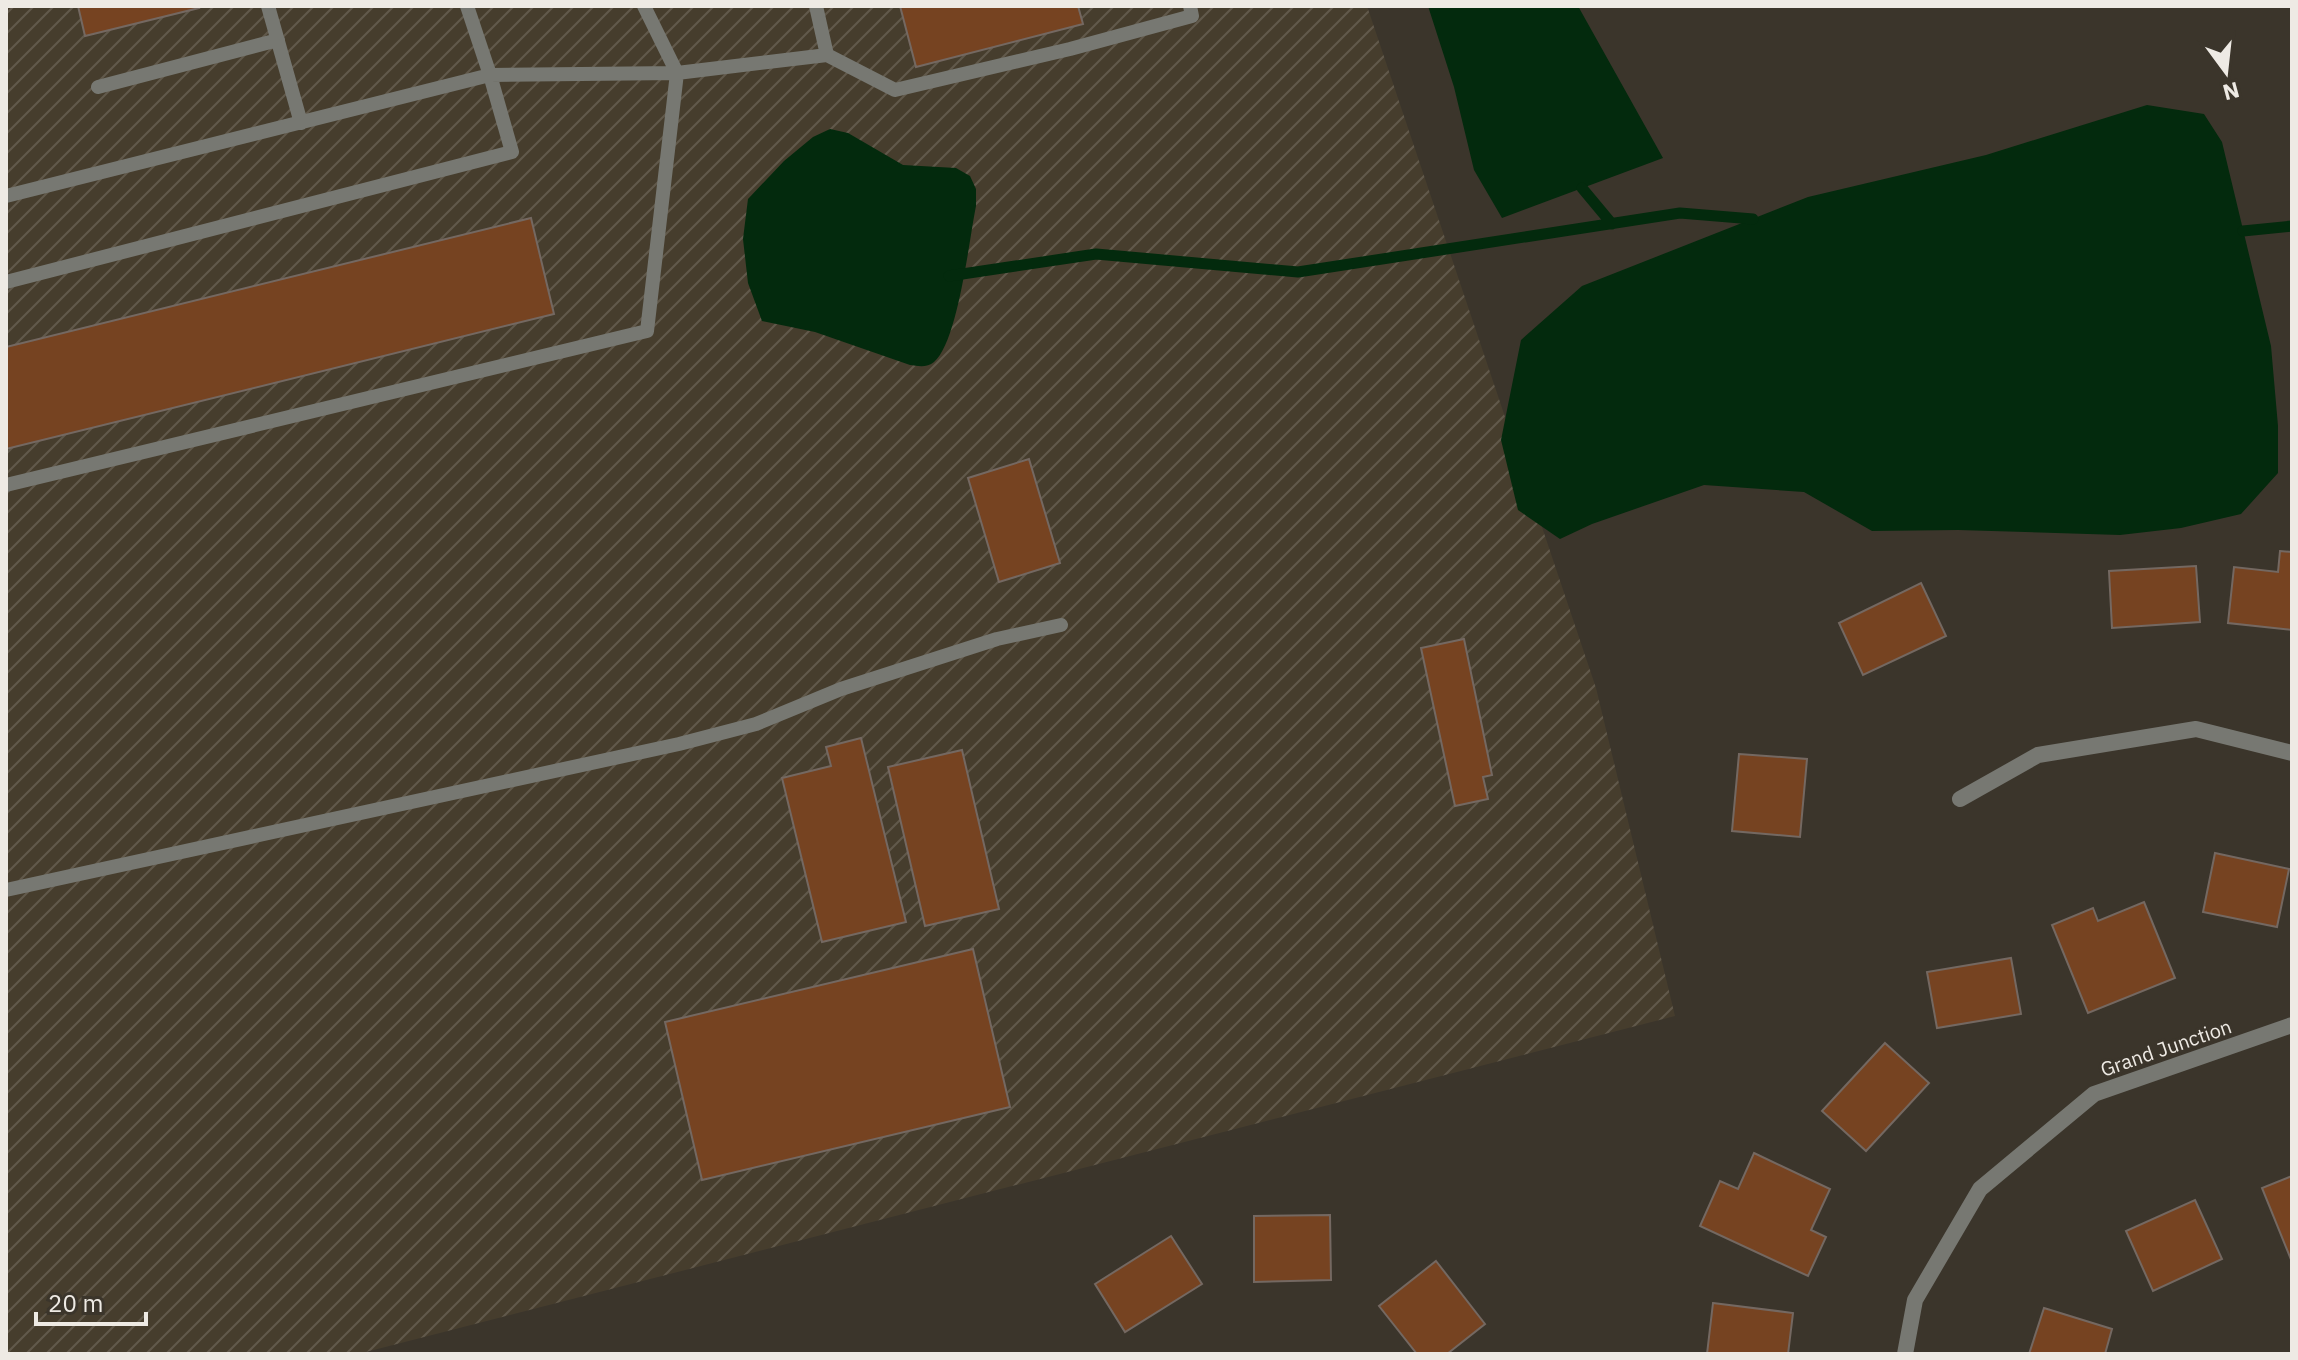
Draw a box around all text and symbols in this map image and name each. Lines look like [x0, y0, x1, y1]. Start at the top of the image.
north arrow [2186, 32, 2266, 112]
text: N [2220, 76, 2243, 108]
street label: Grand Junction [2097, 1012, 2235, 1083]
scale bar [36, 1276, 146, 1326]
text: 20 m [48, 1287, 103, 1319]

